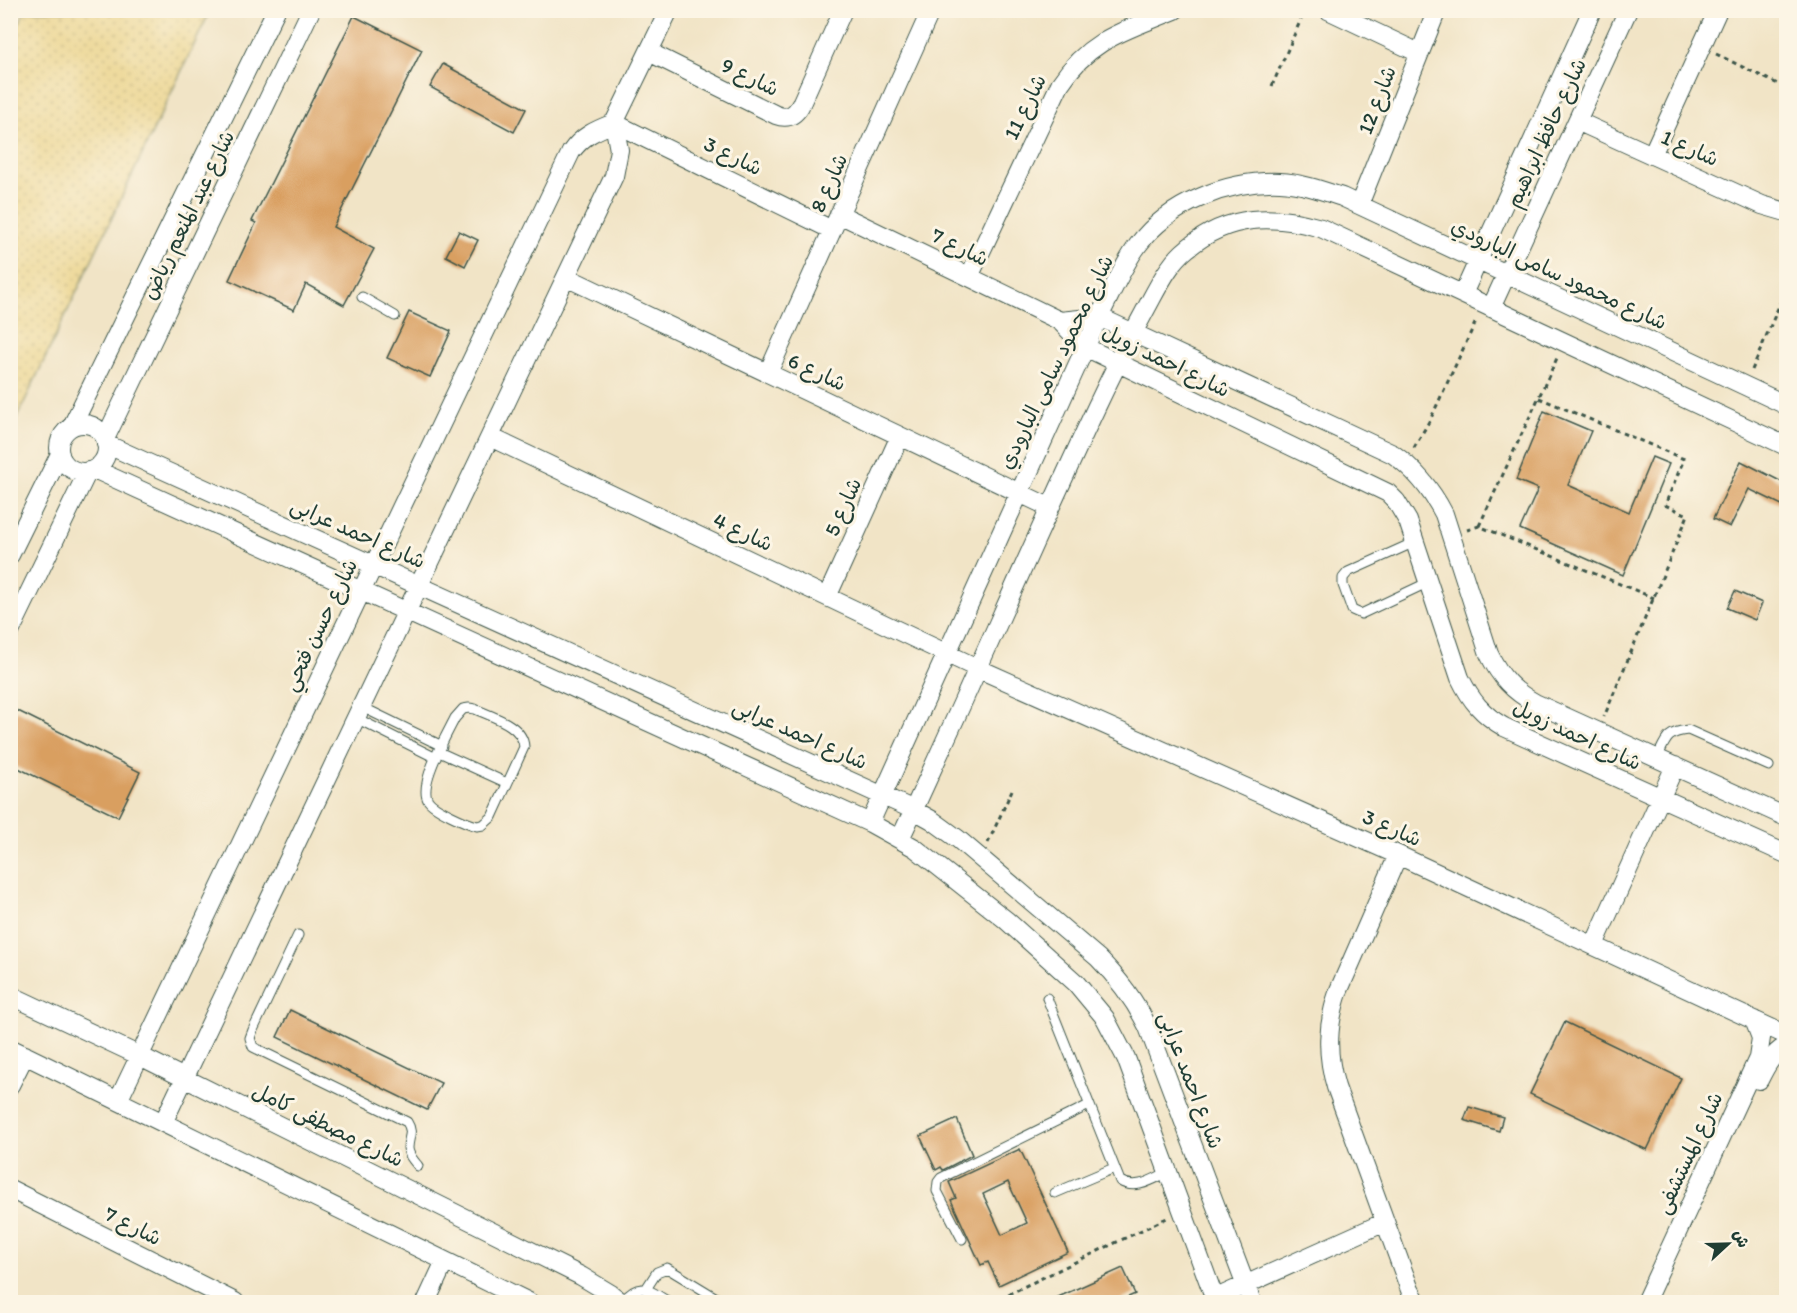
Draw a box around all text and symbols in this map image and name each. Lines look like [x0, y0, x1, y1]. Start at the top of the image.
street label: شارع 9 [716, 52, 783, 104]
street label: شارع حافظ ابراهيم [1500, 54, 1595, 213]
street label: شارع 12 [1352, 62, 1404, 139]
street label: شارع 11 [998, 70, 1054, 145]
street label: شارع 1 [1657, 124, 1723, 174]
street label: شارع عبد المنعم رياض [136, 126, 243, 305]
street label: شارع 3 [699, 131, 766, 183]
street label: شارع 8 [805, 150, 855, 217]
street label: شارع محمود سامى البارودي [1446, 213, 1671, 337]
street label: شارع 7 [926, 222, 993, 274]
street label: شارع محمود سامى البارودي [993, 251, 1121, 474]
street label: شارع احمد زويل [1097, 319, 1234, 405]
street label: شارع 6 [783, 347, 850, 399]
street label: شارع 5 [819, 474, 869, 541]
street label: شارع احمد عرابى [286, 492, 429, 576]
street label: شارع 4 [708, 507, 777, 559]
street label: شارع حسن فتحي [277, 555, 369, 698]
street label: شارع احمد عرابى [728, 693, 871, 777]
street label: شارع احمد زويل [1508, 694, 1645, 778]
street label: شارع 3 [1358, 804, 1425, 854]
street label: شارع احمد عرابى [1151, 1008, 1229, 1153]
street label: شارع مصطفى كامل [247, 1077, 408, 1175]
street label: شارع المستشفى [1649, 1088, 1730, 1219]
street label: شارع 7 [99, 1201, 166, 1253]
north arrow [1698, 1214, 1758, 1274]
text: ش [1729, 1227, 1754, 1250]

